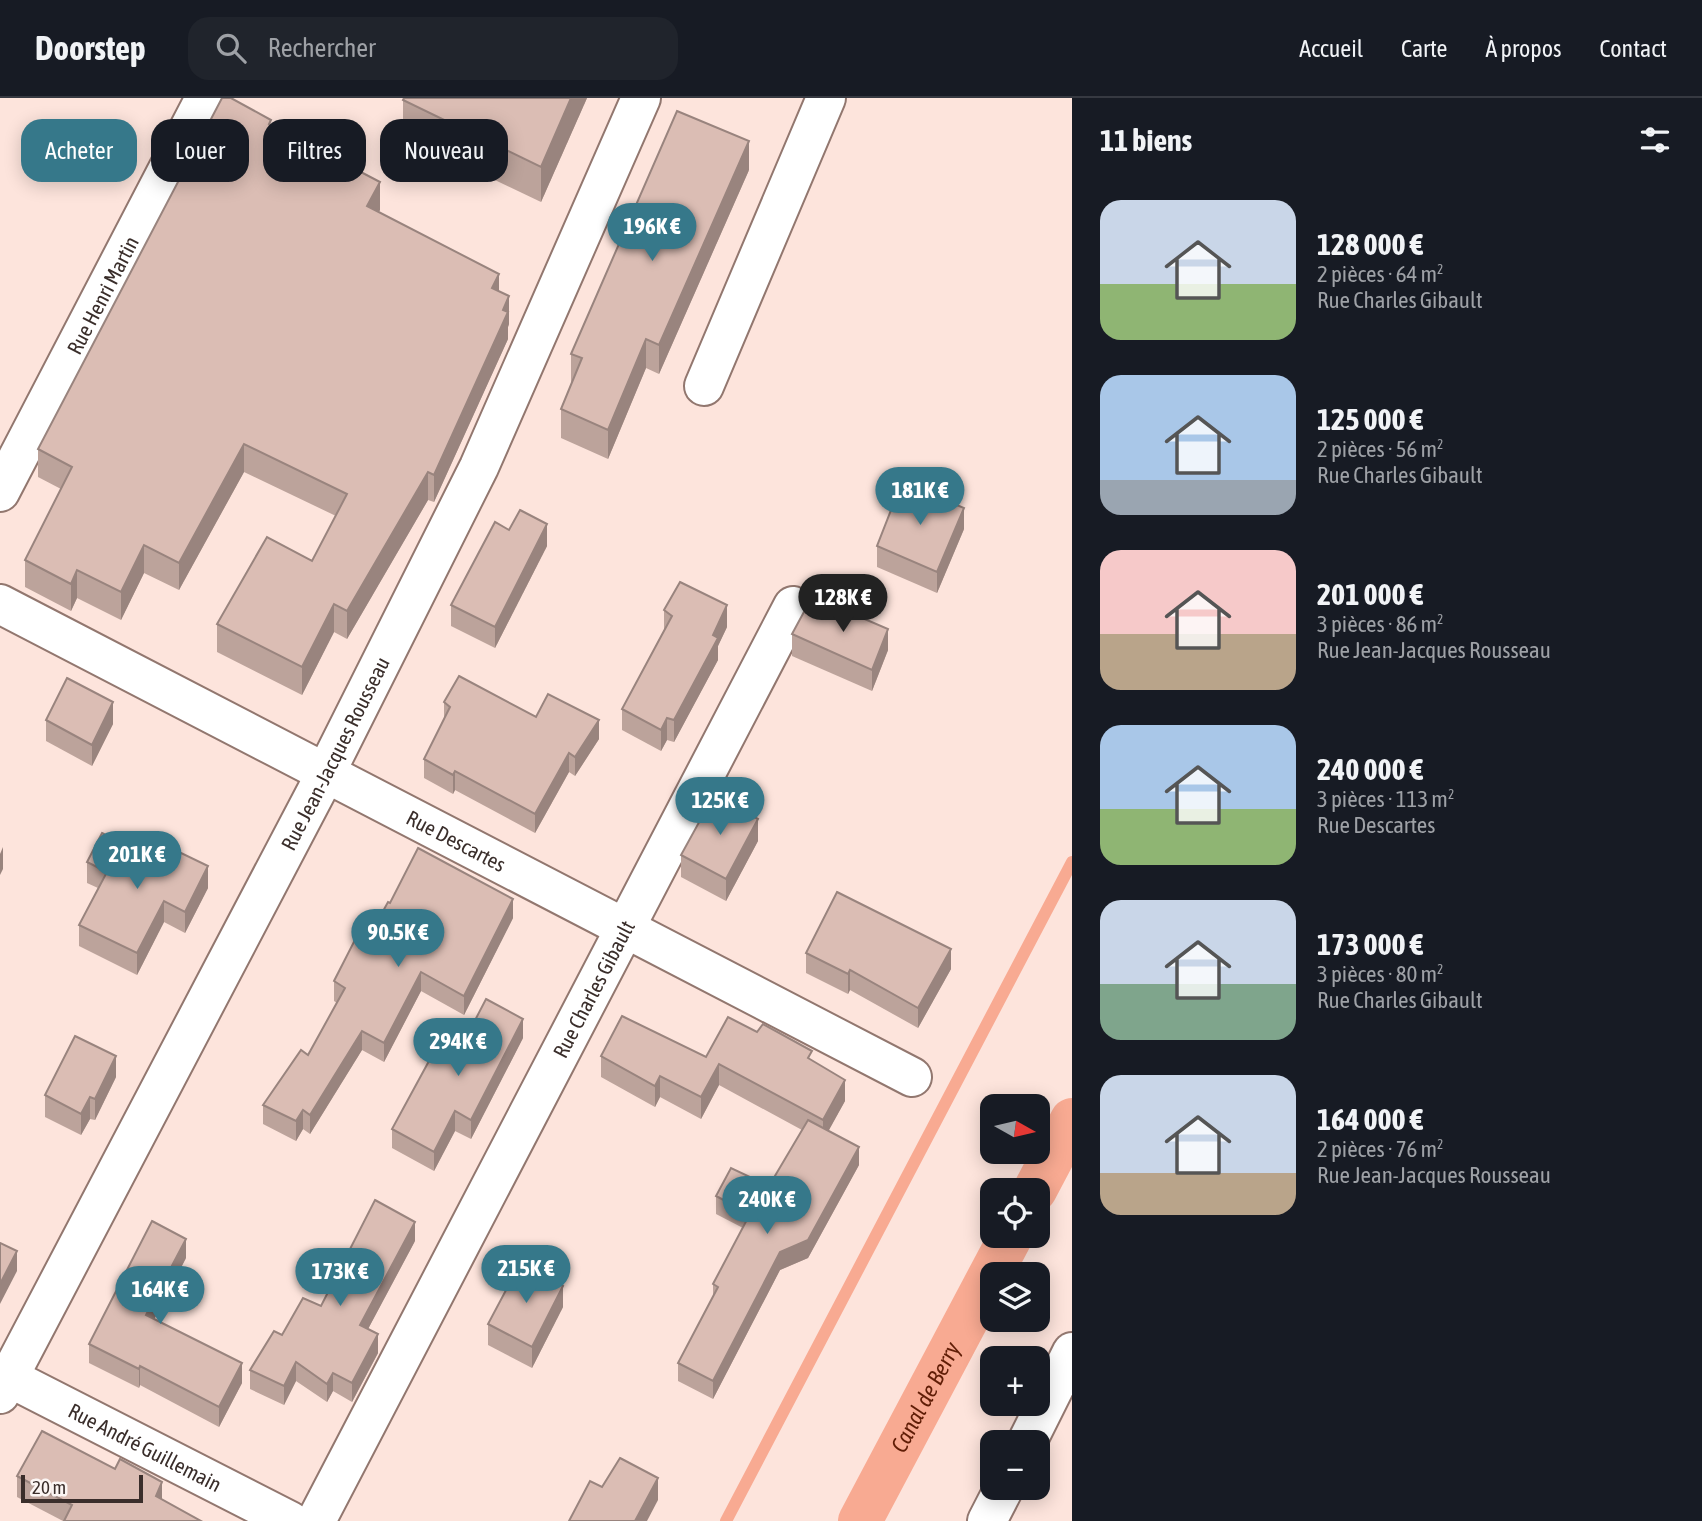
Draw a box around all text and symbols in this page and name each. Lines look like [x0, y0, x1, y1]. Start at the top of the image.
search box [188, 17, 678, 80]
text: Doorstep [35, 29, 146, 67]
icon: search [212, 29, 250, 67]
text: Rechercher [268, 33, 376, 63]
text: Accueil [1299, 35, 1363, 62]
text: Carte [1401, 35, 1447, 62]
text: À propos [1485, 35, 1561, 62]
text: Contact [1599, 35, 1667, 62]
chip: Acheter [21, 119, 137, 182]
chip: Louer [151, 119, 249, 182]
chip: Filtres [263, 119, 366, 182]
chip: Nouveau [380, 119, 508, 182]
icon: filters [1636, 121, 1674, 159]
text: 11 biens [1100, 123, 1192, 157]
pin: 196K € [595, 204, 709, 263]
text: 196K € [623, 213, 681, 239]
text: 128 000 € [1317, 227, 1423, 261]
icon: home [1156, 228, 1240, 312]
street label: Rue Henri Martin [62, 232, 143, 358]
text: 2 pièces · 64 m² [1317, 261, 1444, 287]
text: Rue Charles Gibault [1317, 287, 1483, 313]
text: 125 000 € [1317, 402, 1423, 436]
icon: home [1156, 403, 1240, 487]
text: 2 pièces · 56 m² [1317, 436, 1444, 462]
text: Rue Charles Gibault [1317, 462, 1483, 488]
pin: 181K € [863, 468, 977, 527]
text: 181K € [891, 477, 949, 503]
pin: 128K € [786, 574, 900, 634]
text: 201 000 € [1317, 577, 1423, 611]
icon: home [1156, 578, 1240, 662]
text: 128K € [814, 584, 872, 610]
text: 3 pièces · 86 m² [1317, 611, 1444, 637]
text: Rue Jean-Jacques Rousseau [1317, 637, 1551, 663]
street label: Rue Jean-Jacques Rousseau [276, 653, 394, 854]
text: 240 000 € [1317, 752, 1423, 786]
icon: home [1156, 753, 1240, 837]
pin: 125K € [663, 778, 777, 837]
text: 3 pièces · 113 m² [1317, 786, 1454, 812]
text: 125K € [691, 787, 749, 813]
street label: Rue Descartes [403, 805, 510, 876]
text: Rue Descartes [1317, 812, 1435, 838]
pin: 201K € [80, 832, 194, 891]
text: 201K € [108, 841, 166, 867]
pin: 90.5K € [333, 910, 463, 969]
street label: Rue Charles Gibault [548, 916, 639, 1062]
text: 90.5K € [367, 919, 429, 945]
text: 173 000 € [1317, 927, 1423, 961]
icon: home [1156, 928, 1240, 1012]
text: 3 pièces · 80 m² [1317, 961, 1444, 987]
text: Rue Charles Gibault [1317, 987, 1483, 1013]
pin: 294K € [401, 1018, 515, 1078]
text: 294K € [429, 1028, 487, 1054]
north arrow [980, 1094, 1050, 1164]
map controls [980, 1094, 1050, 1500]
text: 164 000 € [1317, 1102, 1423, 1136]
icon: home [1156, 1103, 1240, 1187]
text: 2 pièces · 76 m² [1317, 1136, 1444, 1162]
text: Rue Jean-Jacques Rousseau [1317, 1162, 1551, 1188]
pin: 240K € [710, 1176, 824, 1236]
button: locate [980, 1178, 1050, 1248]
text: 240K € [738, 1186, 796, 1212]
pin: 215K € [469, 1246, 583, 1305]
pin: 173K € [283, 1248, 397, 1308]
text: 215K € [497, 1255, 555, 1281]
text: 173K € [311, 1258, 369, 1284]
button: layers [980, 1262, 1050, 1332]
pin: 164K € [103, 1266, 217, 1326]
text: 164K € [131, 1276, 189, 1302]
water label: Canal de Berry [886, 1337, 966, 1457]
button: + [980, 1346, 1050, 1416]
street label: Rue André Guillemain [65, 1398, 226, 1496]
button: − [980, 1430, 1050, 1500]
scale bar [21, 1472, 144, 1504]
text: 20 m [32, 1476, 66, 1498]

